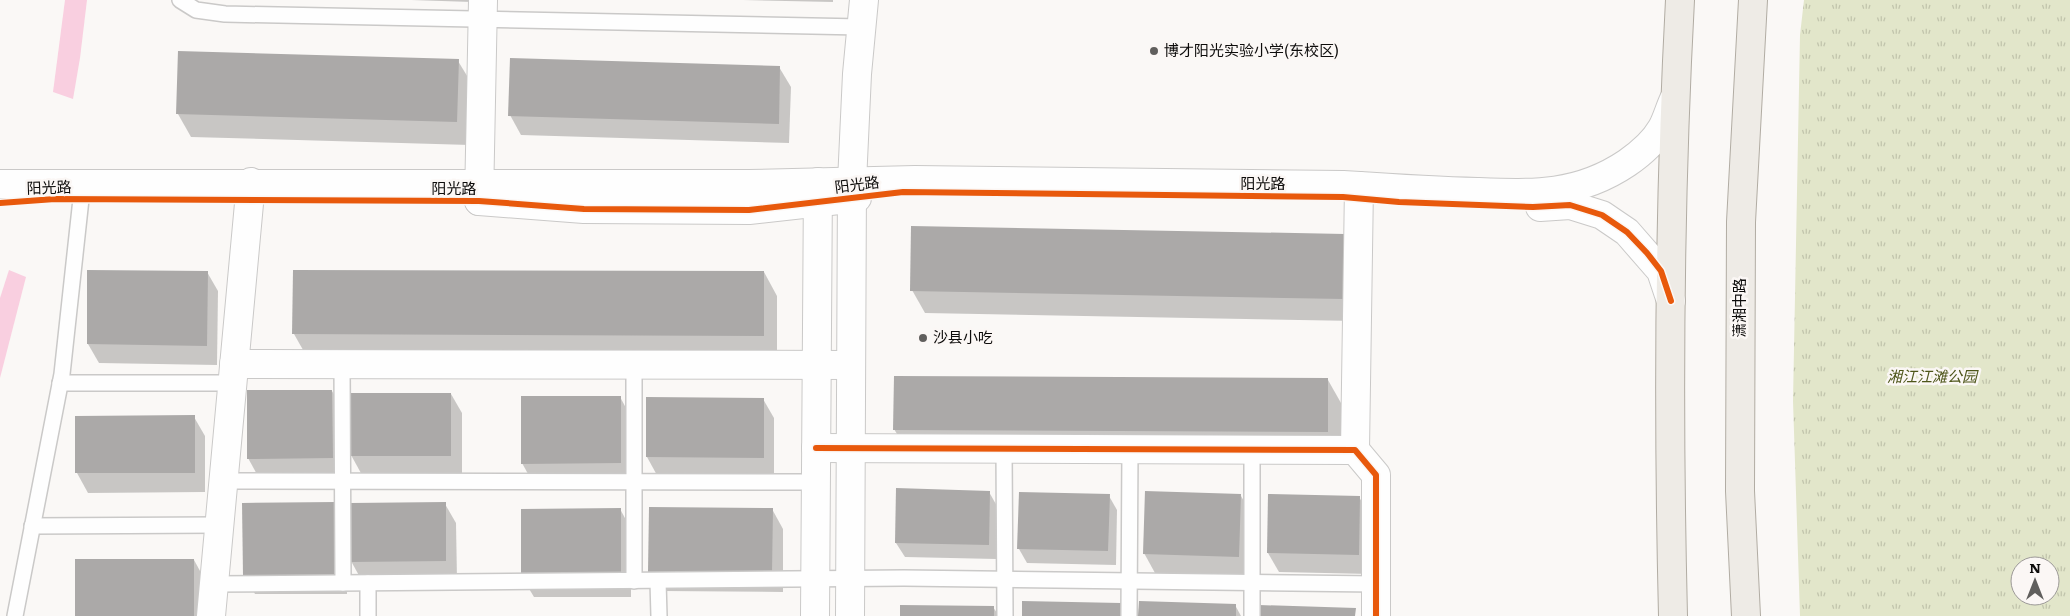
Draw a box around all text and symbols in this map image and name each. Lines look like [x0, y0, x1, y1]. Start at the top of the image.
place label: 博才阳光实验小学(东校区) [1164, 38, 1339, 61]
marker: 博才阳光实验小学(东校区) [1148, 45, 1160, 57]
street label: 阳光路 [833, 169, 881, 198]
street label: 阳光路 [1240, 171, 1286, 194]
street label: 阳光路 [26, 174, 72, 199]
street label: 阳光路 [431, 176, 477, 199]
street label: 潇湘中路 [1727, 278, 1750, 338]
place label: 沙县小吃 [933, 325, 993, 348]
marker: 沙县小吃 [917, 332, 929, 344]
park label: 湘江江滩公园 [1887, 364, 1979, 387]
north arrow [2010, 556, 2060, 606]
text: N [2029, 557, 2041, 577]

